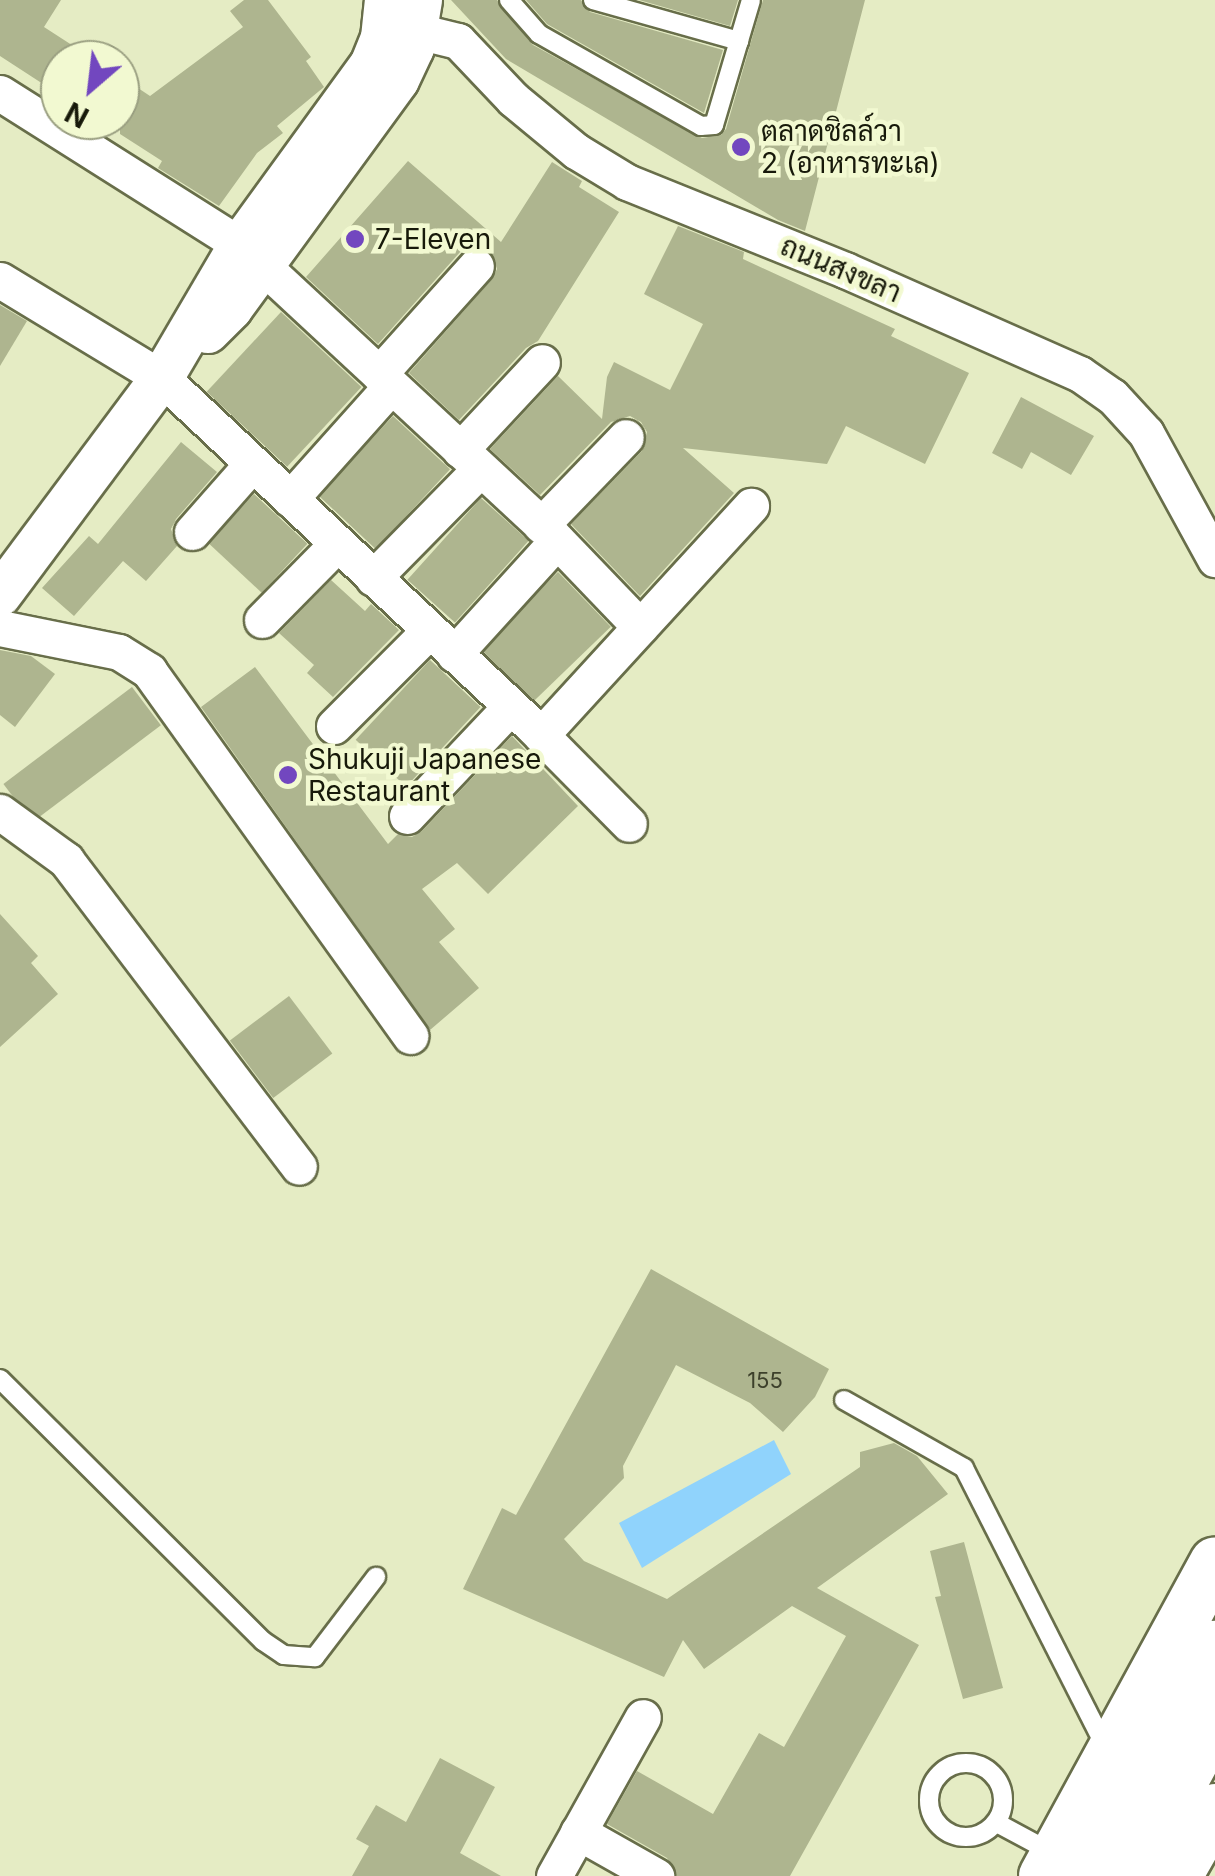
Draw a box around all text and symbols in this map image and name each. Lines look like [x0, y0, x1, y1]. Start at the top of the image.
north arrow [40, 40, 140, 140]
text: N [59, 95, 94, 135]
place label: ตลาดชิลล์วา 2 (อาหารทะเล) [761, 114, 940, 180]
marker: ตลาดชิลล์วา 2 (อาหารทะเล) [730, 136, 752, 158]
place label: 7-Eleven [375, 222, 491, 256]
marker: 7-Eleven [344, 228, 366, 250]
street label: ถนนสงขลา [776, 229, 906, 309]
place label: Shukuji Japanese Restaurant [308, 742, 541, 808]
marker: Shukuji Japanese Restaurant [277, 764, 299, 786]
house number: 155 [747, 1368, 783, 1394]

